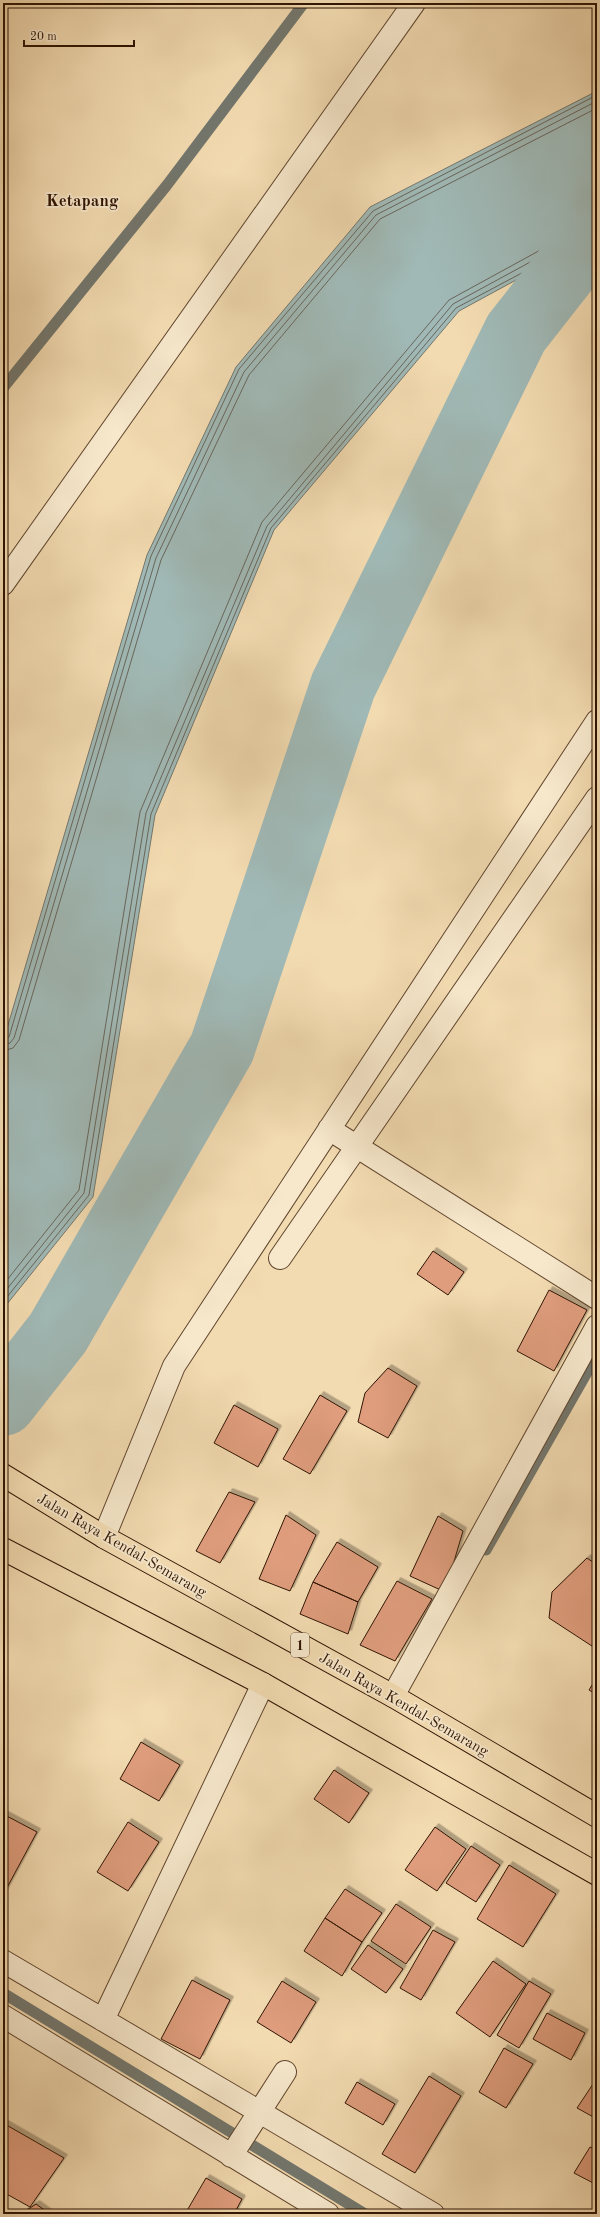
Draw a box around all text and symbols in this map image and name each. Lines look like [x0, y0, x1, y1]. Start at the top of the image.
scale bar [24, 22, 134, 48]
text: 20 m [30, 31, 57, 43]
district label: Ketapang [46, 193, 119, 210]
street label: Jalan Raya Kendal-Semarang [34, 1492, 208, 1601]
road number: 1 [291, 1633, 309, 1657]
street label: Jalan Raya Kendal-Semarang [316, 1651, 490, 1760]

